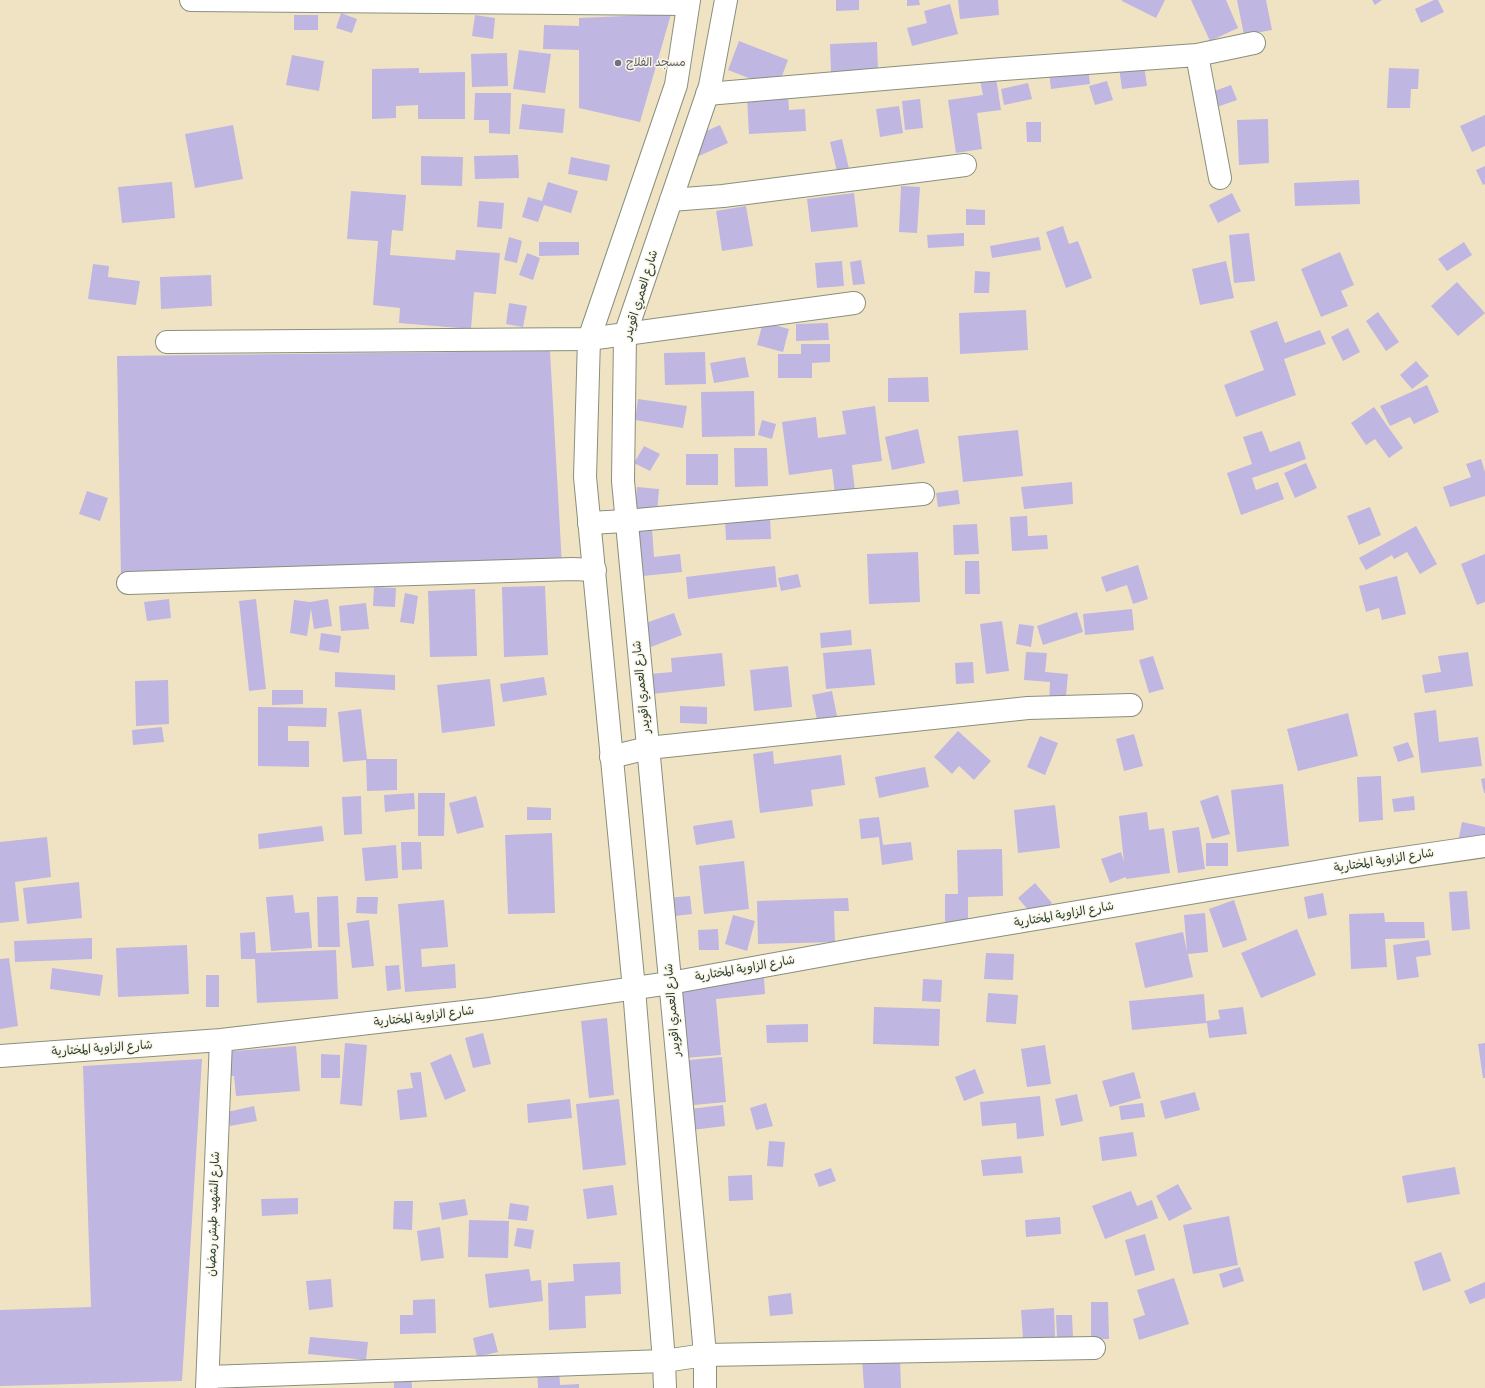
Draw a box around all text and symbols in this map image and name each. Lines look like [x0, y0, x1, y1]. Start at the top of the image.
place label: مسجد الفلاح [626, 56, 686, 70]
marker: مسجد الفلاح [613, 58, 623, 68]
street label: شارع العمري اقويدر [621, 248, 661, 342]
street label: شارع العمري اقويدر [630, 640, 654, 734]
street label: شارع الزاوية المختارية [1333, 846, 1435, 876]
street label: شارع الزاوية المختارية [1013, 899, 1115, 931]
street label: شارع الزاوية المختارية [694, 953, 796, 985]
street label: شارع العمري اقويدر [662, 963, 684, 1057]
street label: شارع الزاوية المختارية [373, 1004, 475, 1030]
street label: شارع الزاوية المختارية [51, 1038, 153, 1060]
street label: شارع الشهيد طبش رمضان [205, 1151, 223, 1277]

